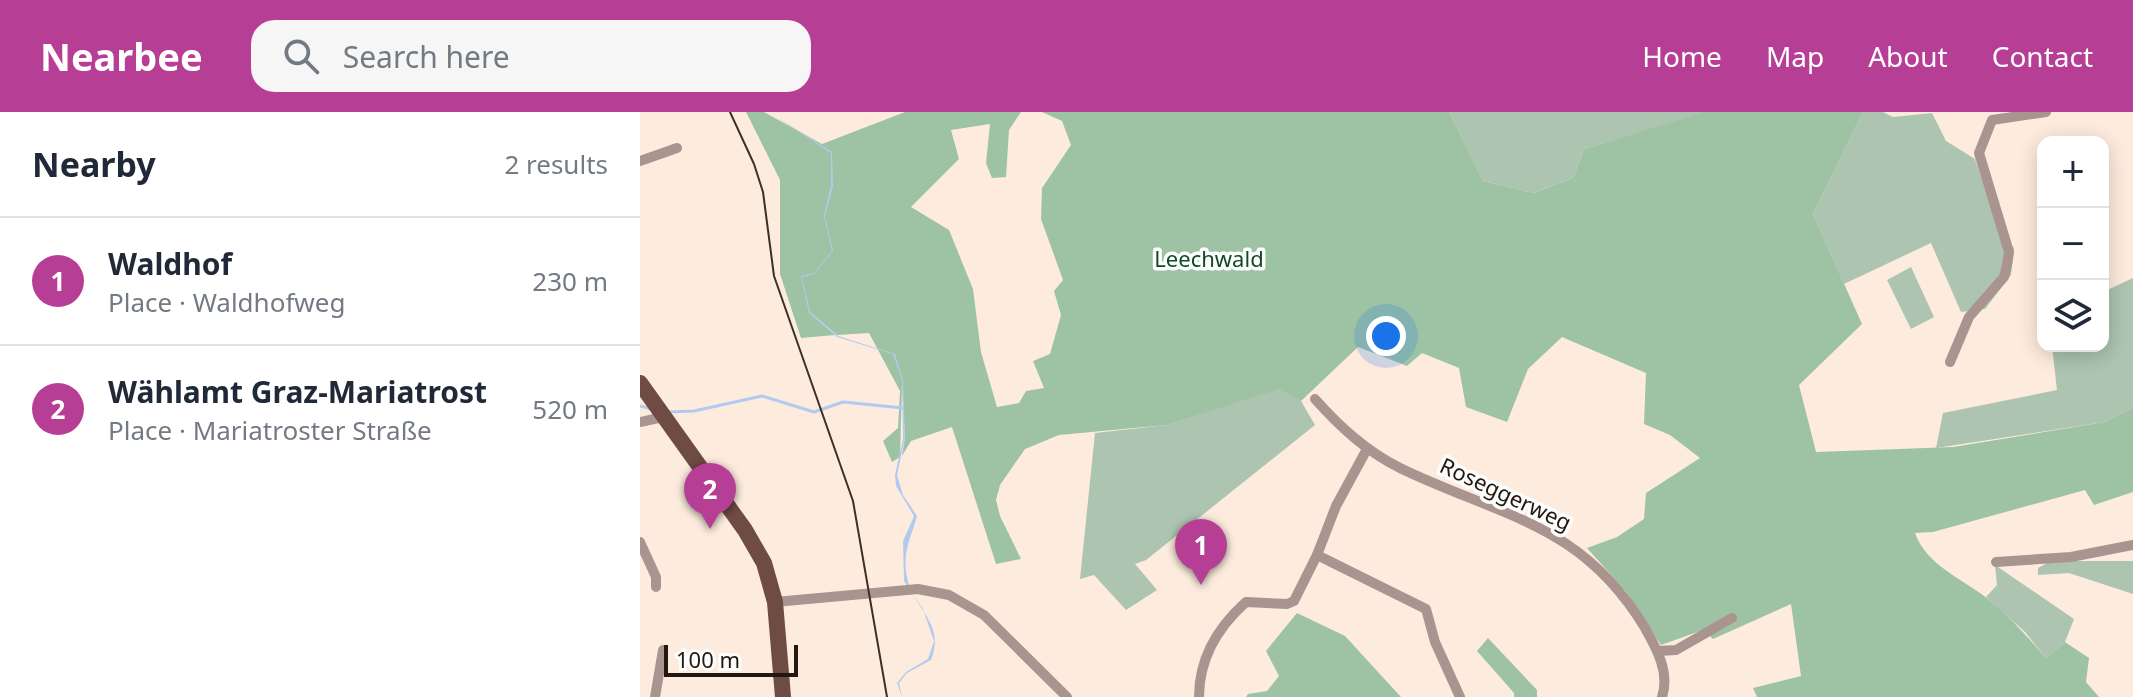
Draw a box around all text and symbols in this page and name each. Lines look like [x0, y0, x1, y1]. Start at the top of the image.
search box [251, 20, 811, 92]
text: Nearbee [40, 30, 203, 82]
icon: search [279, 34, 323, 78]
text: Search here [343, 36, 510, 77]
text: Home [1642, 37, 1722, 75]
text: Map [1766, 37, 1824, 75]
text: About [1868, 37, 1948, 75]
text: Contact [1992, 37, 2093, 75]
map controls [2037, 136, 2109, 352]
button: + [2037, 136, 2109, 208]
text: Nearby [32, 141, 156, 187]
text: 2 results [504, 146, 608, 182]
button: − [2037, 208, 2109, 280]
text: Waldhof [108, 243, 232, 284]
park label: Leechwald [1154, 243, 1264, 273]
text: 1 [51, 263, 65, 299]
text: 230 m [532, 263, 608, 299]
button: layers [2037, 280, 2109, 352]
text: Place · Waldhofweg [108, 284, 345, 320]
your location [1366, 316, 1406, 356]
text: Wählamt Graz-Mariatrost [108, 371, 487, 412]
text: 2 [51, 391, 65, 427]
text: 520 m [532, 391, 608, 427]
text: Place · Mariatroster Straße [108, 412, 432, 448]
street label: Roseggerweg [1435, 449, 1577, 537]
pin: 2 [684, 463, 736, 529]
pin: 1 [1175, 519, 1227, 585]
scale bar [664, 641, 798, 677]
text: 100 m [676, 644, 740, 674]

